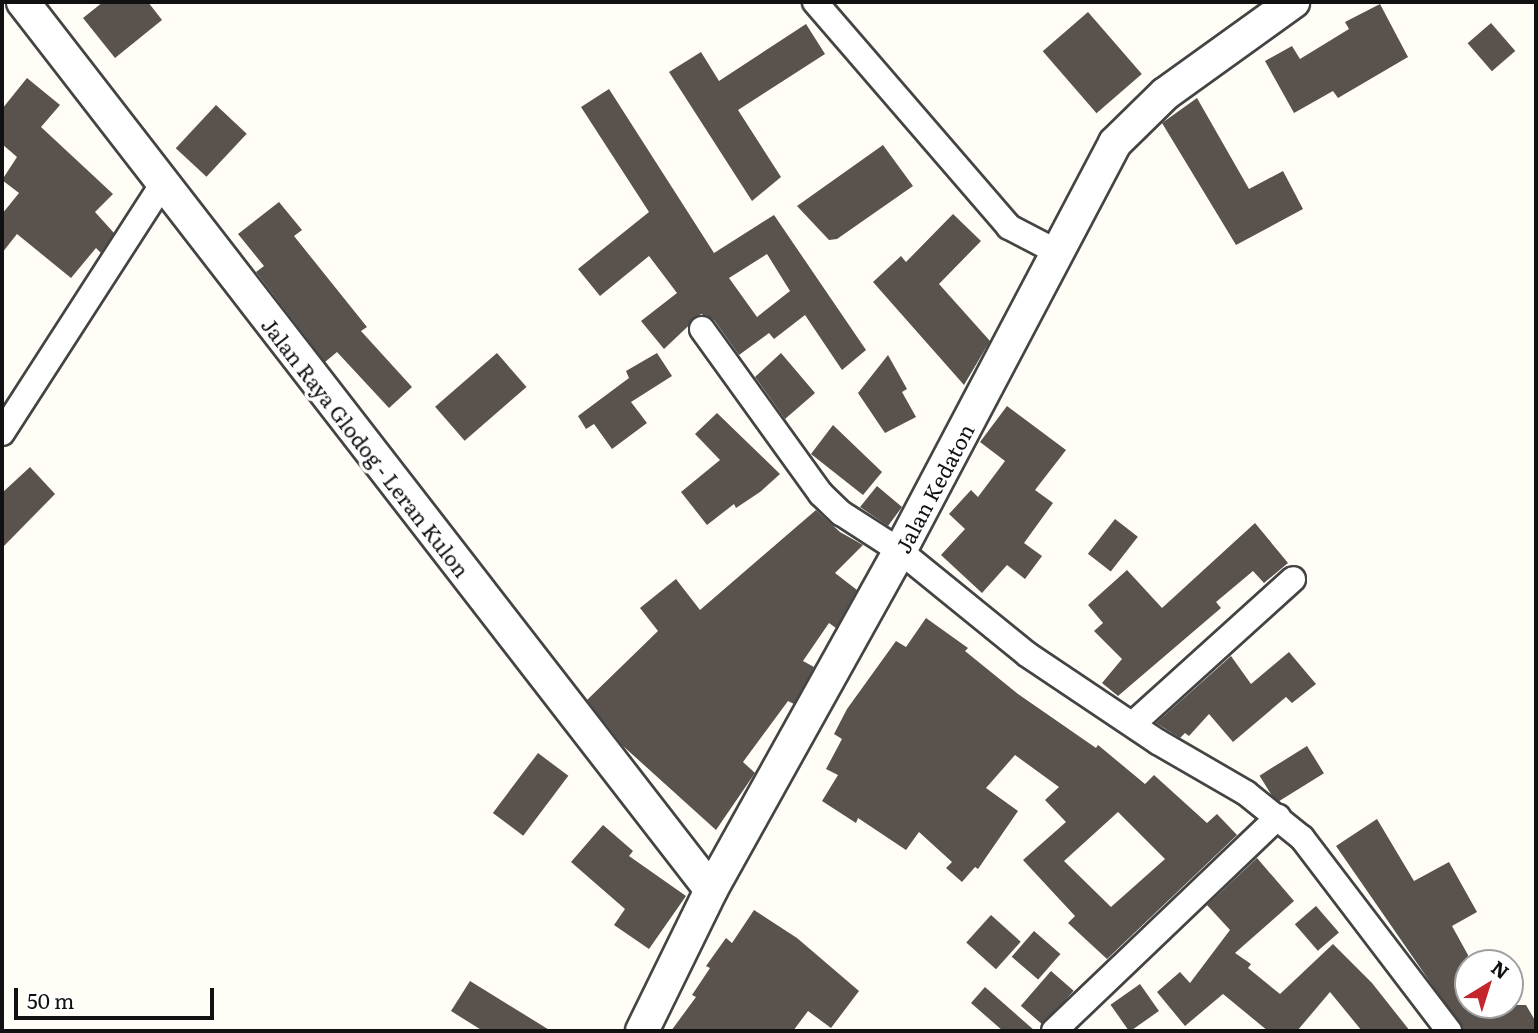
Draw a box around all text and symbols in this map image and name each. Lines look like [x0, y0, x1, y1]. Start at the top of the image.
street label: Jalan Raya Glodog - Leran Kulon [257, 312, 475, 582]
street label: Jalan Kedaton [889, 419, 979, 557]
north arrow [1454, 949, 1524, 1019]
text: N [1486, 953, 1516, 985]
scale bar [18, 974, 217, 1018]
text: 50 m [27, 984, 74, 1015]

